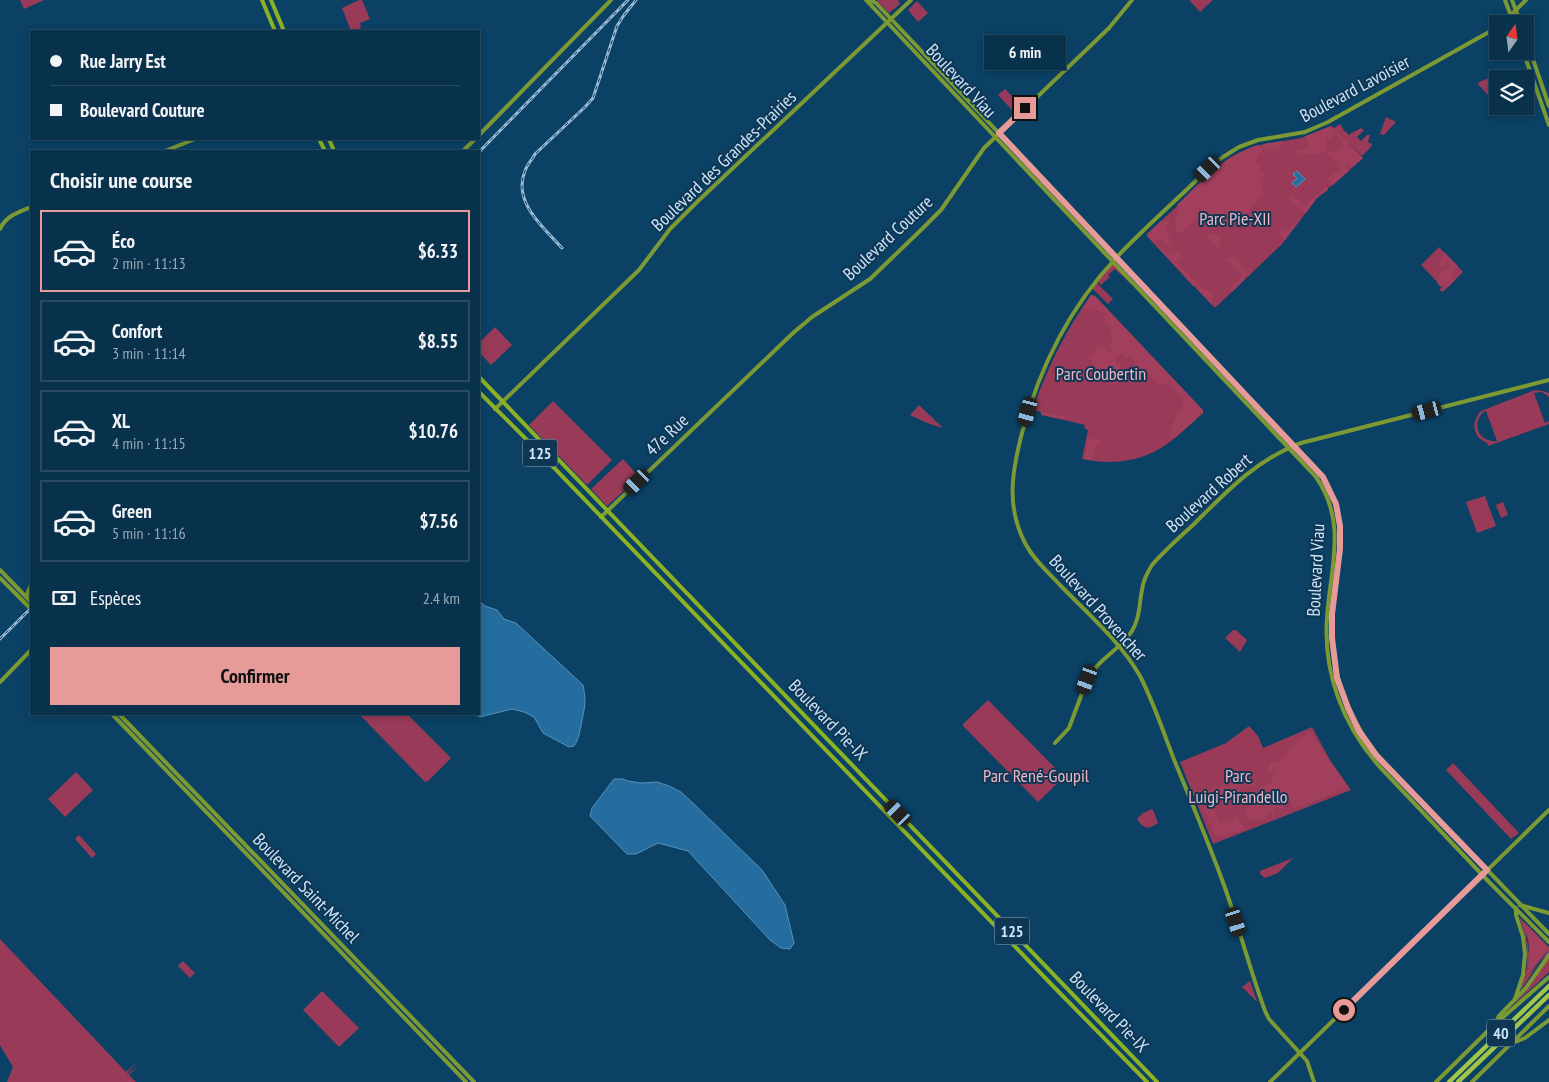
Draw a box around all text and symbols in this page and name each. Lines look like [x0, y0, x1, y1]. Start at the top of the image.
north arrow [1489, 15, 1534, 60]
map controls [1489, 15, 1534, 115]
callout: 6 min [984, 36, 1066, 70]
street label: Boulevard Viau [921, 39, 1001, 122]
text: 6 min [1009, 42, 1041, 62]
text: Rue Jarry Est [80, 49, 166, 73]
street label: Boulevard Lavoisier [1296, 50, 1414, 127]
button: layers [1489, 70, 1534, 115]
street label: Boulevard des Grandes-Prairies [646, 85, 801, 236]
route end [1014, 97, 1036, 119]
text: Boulevard Couture [80, 98, 205, 122]
car [1192, 153, 1224, 185]
text: Choisir une course [50, 166, 192, 194]
street label: Boulevard Couture [838, 190, 937, 285]
park label: Parc Pie-XII [1199, 207, 1271, 230]
icon: car [52, 229, 97, 274]
text: Éco [112, 229, 135, 253]
text: $6.33 [418, 239, 458, 263]
text: 2 min · 11:13 [112, 253, 186, 273]
icon: car [52, 319, 97, 364]
text: Confort [112, 319, 162, 343]
text: $8.55 [418, 329, 458, 353]
text: 3 min · 11:14 [112, 343, 186, 363]
park label: Parc Coubertin [1056, 362, 1146, 385]
car [1016, 396, 1039, 428]
car [1410, 400, 1443, 422]
icon: car [52, 409, 97, 454]
text: XL [112, 409, 130, 433]
street label: 47e Rue [640, 409, 693, 461]
text: $10.76 [409, 419, 458, 443]
text: 4 min · 11:15 [112, 433, 186, 453]
road number: 125 [522, 439, 558, 466]
street label: Boulevard Robert [1161, 448, 1256, 537]
car [620, 466, 653, 498]
icon: car [52, 499, 97, 544]
text: Green [112, 499, 152, 523]
text: $7.56 [420, 509, 458, 533]
text: 5 min · 11:16 [112, 523, 186, 543]
street label: Boulevard Viau [1302, 523, 1329, 617]
street label: Boulevard Provencher [1045, 550, 1152, 666]
icon: cash [50, 584, 78, 612]
text: Espèces [90, 586, 141, 610]
text: 2.4 km [423, 588, 460, 608]
button: Confirmer [50, 647, 460, 705]
car [1074, 663, 1099, 697]
street label: Boulevard Pie-IX [784, 674, 873, 765]
park label: Parc René-Goupil [983, 764, 1090, 787]
park label: Parc Luigi-Pirandello [1188, 764, 1288, 808]
car [882, 797, 913, 829]
street label: Boulevard Saint-Michel [248, 828, 365, 948]
car [1224, 905, 1247, 939]
road number: 125 [994, 918, 1030, 944]
street label: Boulevard Pie-IX [1065, 966, 1154, 1057]
route start [1333, 999, 1355, 1021]
road number: 40 [1487, 1020, 1515, 1046]

